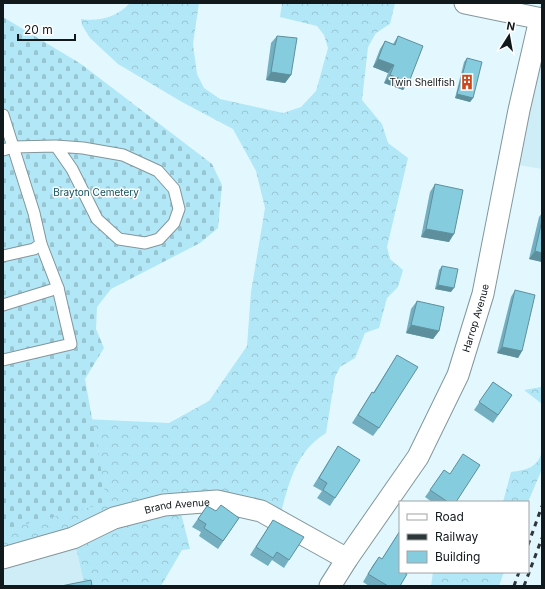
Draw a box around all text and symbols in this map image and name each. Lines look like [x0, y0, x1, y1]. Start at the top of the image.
scale bar [18, 16, 75, 42]
north arrow [489, 16, 529, 56]
text: N [505, 19, 516, 34]
text: 20 m [24, 22, 53, 37]
building icon: Twin Shellfish [458, 73, 476, 91]
place label: Twin Shellfish [390, 76, 455, 88]
park label: Brayton Cemetery [53, 186, 139, 198]
street label: Harrop Avenue [459, 283, 491, 354]
street label: Brand Avenue [143, 496, 210, 516]
legend [399, 501, 529, 573]
text: Road [435, 509, 464, 524]
text: Railway [435, 529, 479, 544]
text: Building [435, 549, 480, 564]

